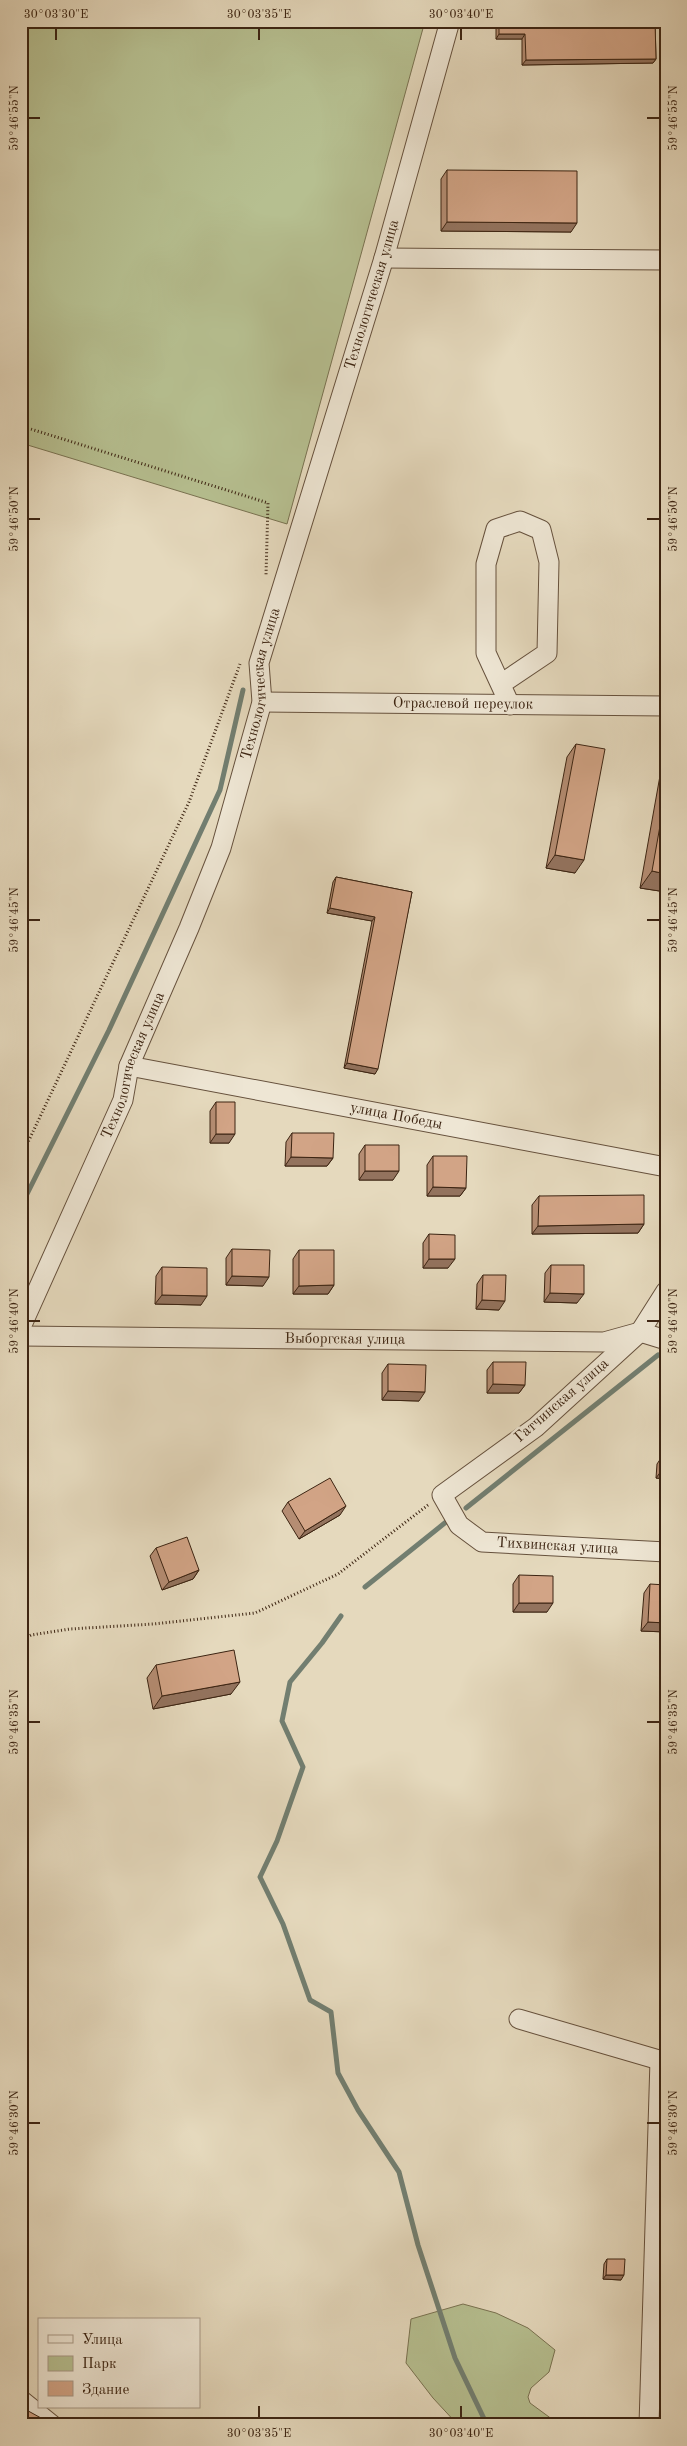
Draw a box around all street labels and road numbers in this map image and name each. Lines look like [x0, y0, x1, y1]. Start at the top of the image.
street label: Технологическая улица [342, 217, 402, 372]
street label: Технологическая улица [239, 606, 283, 762]
street label: Отраслевой переулок [393, 696, 534, 712]
street label: Технологическая улица [99, 989, 168, 1141]
street label: улица Победы [349, 1100, 444, 1132]
street label: Выборгская улица [285, 1331, 406, 1347]
street label: Гатчинская улица [512, 1356, 612, 1446]
street label: Тихвинская улица [496, 1535, 619, 1557]

